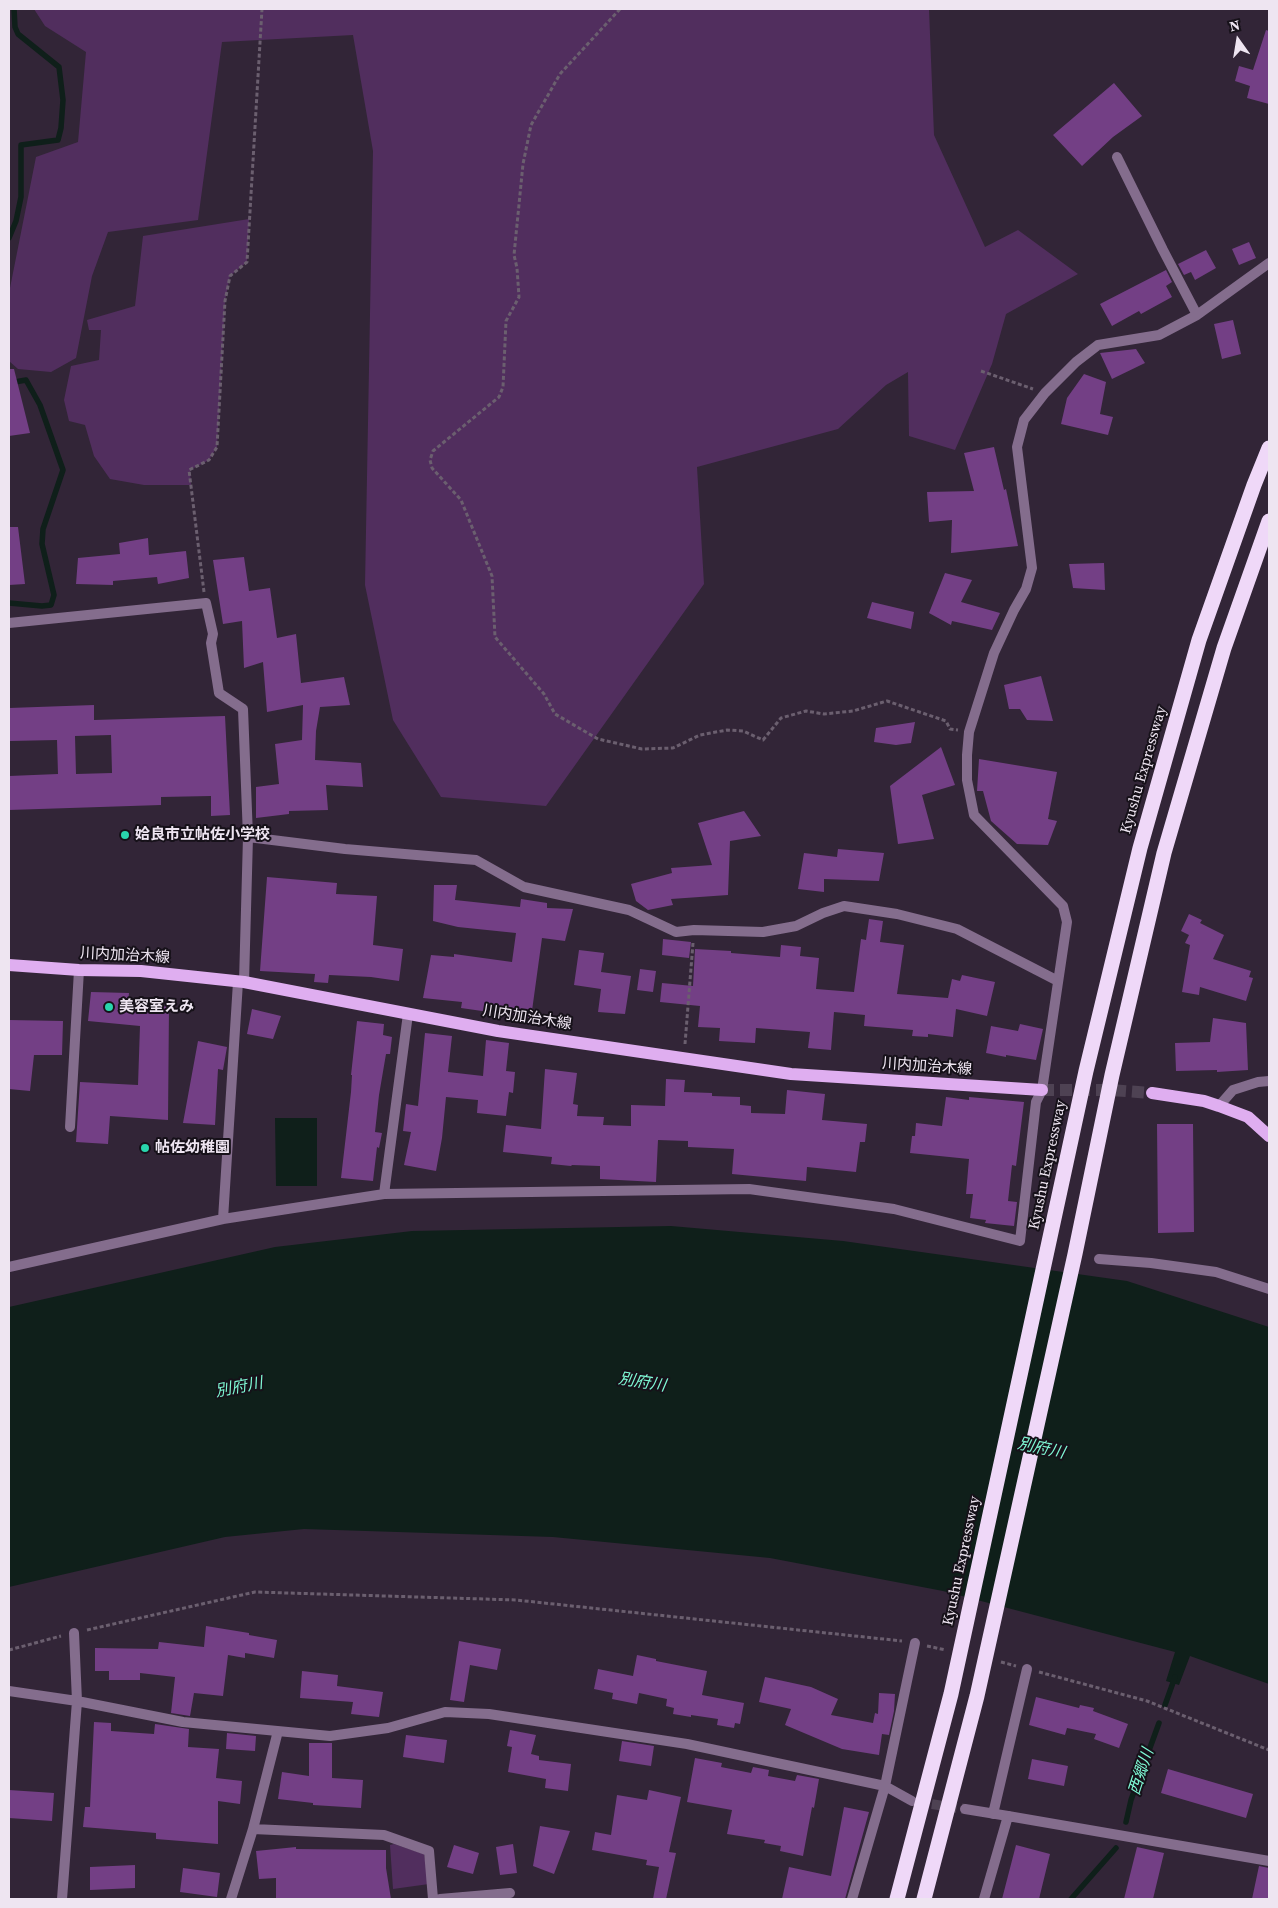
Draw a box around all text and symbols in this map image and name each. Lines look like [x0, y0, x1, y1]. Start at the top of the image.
text: N [1227, 14, 1242, 36]
north arrow [1213, 15, 1263, 65]
street label: Kyushu Expressway [1117, 704, 1171, 836]
place label: 姶良市立帖佐小学校 [135, 826, 270, 844]
marker: 姶良市立帖佐小学校 [119, 829, 131, 841]
street label: 川内加治木線 [80, 945, 170, 967]
place label: 美容室えみ [119, 998, 194, 1016]
marker: 美容室えみ [103, 1001, 115, 1013]
street label: 川内加治木線 [481, 1002, 573, 1034]
street label: 川内加治木線 [881, 1055, 973, 1079]
street label: Kyushu Expressway [1025, 1099, 1071, 1231]
place label: 帖佐幼稚園 [155, 1139, 230, 1157]
marker: 帖佐幼稚園 [139, 1142, 151, 1154]
water label: 別府川 [617, 1370, 667, 1396]
water label: 別府川 [214, 1374, 264, 1402]
water label: 別府川 [1016, 1435, 1066, 1463]
street label: Kyushu Expressway [939, 1495, 985, 1627]
water label: 西郷川 [1125, 1746, 1159, 1798]

